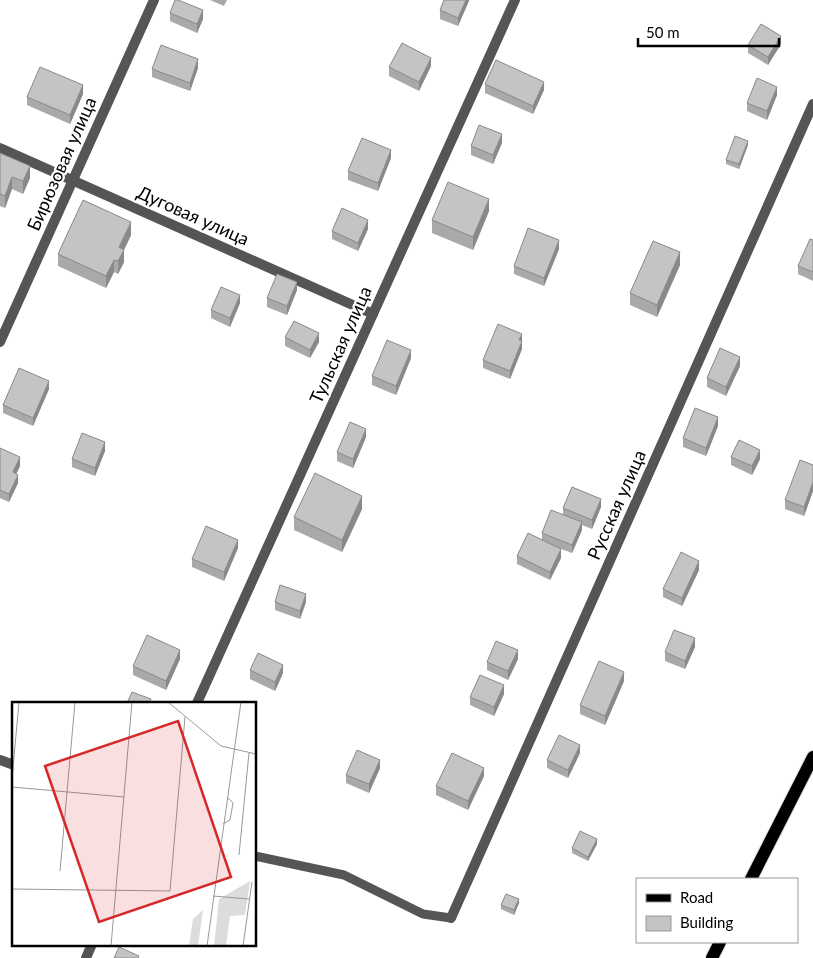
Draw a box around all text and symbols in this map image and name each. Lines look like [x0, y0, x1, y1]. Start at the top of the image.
scale bar [638, 15, 779, 47]
text: 50 m [646, 23, 680, 41]
street label: Бирюзовая улица [22, 93, 100, 234]
street label: Дуговая улица [134, 181, 253, 250]
street label: Тульская улица [304, 282, 376, 407]
street label: Русская улица [582, 446, 650, 563]
inset map [12, 702, 256, 946]
legend [636, 878, 798, 943]
text: Road [680, 888, 713, 906]
text: Building [680, 913, 733, 931]

